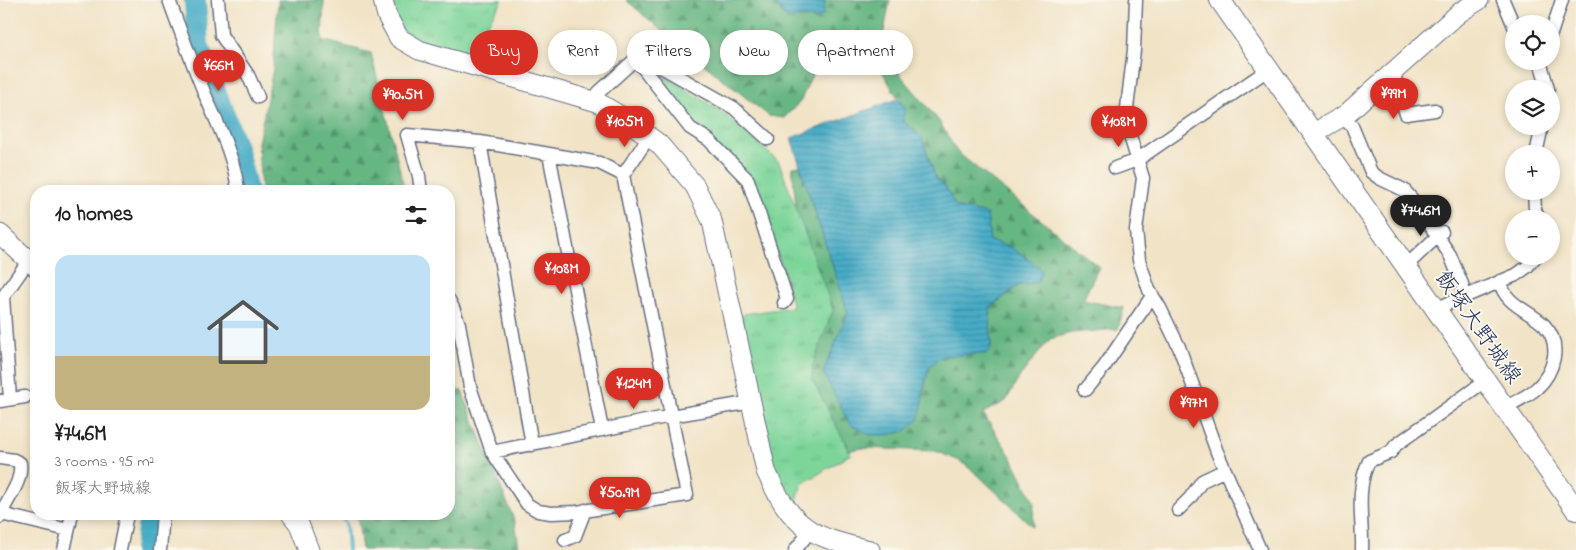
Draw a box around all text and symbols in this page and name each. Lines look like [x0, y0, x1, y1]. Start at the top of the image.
map controls [1505, 15, 1560, 265]
button: locate [1505, 15, 1560, 70]
chip: Buy [470, 30, 538, 75]
chip: Rent [548, 30, 617, 75]
chip: Filters [627, 30, 710, 75]
chip: New [720, 30, 788, 75]
chip: Apartment [798, 30, 913, 75]
pin: ¥66M [189, 49, 249, 92]
text: ¥66M [204, 54, 234, 78]
pin: ¥90.5M [362, 78, 444, 121]
pin: ¥99M [1364, 78, 1424, 120]
button: layers [1505, 80, 1560, 135]
text: ¥99M [1381, 82, 1407, 106]
text: ¥90.5M [383, 83, 423, 107]
pin: ¥105M [590, 106, 660, 148]
pin: ¥108M [1084, 106, 1154, 148]
text: ¥105M [606, 110, 644, 134]
text: ¥108M [1102, 110, 1136, 134]
button: + [1505, 145, 1560, 200]
pin: ¥74.6M [1380, 194, 1462, 237]
text: ¥74.6M [1401, 199, 1441, 223]
text: 10 homes [55, 200, 133, 230]
icon: filters [402, 201, 430, 229]
button: − [1505, 210, 1560, 265]
pin: ¥108M [527, 252, 597, 295]
text: ¥108M [545, 257, 579, 281]
street label: 飯塚大野城線 [1426, 265, 1528, 391]
icon: home [198, 287, 288, 377]
pin: ¥124M [599, 368, 669, 410]
text: ¥124M [616, 372, 652, 396]
pin: ¥97M [1164, 386, 1224, 429]
text: ¥97M [1180, 391, 1208, 415]
text: ¥74.6M [55, 420, 107, 450]
text: 3 rooms · 95 m² [55, 450, 154, 474]
pin: ¥50.9M [579, 476, 661, 519]
text: 飯塚大野城線 [55, 477, 151, 501]
text: ¥50.9M [600, 481, 640, 505]

